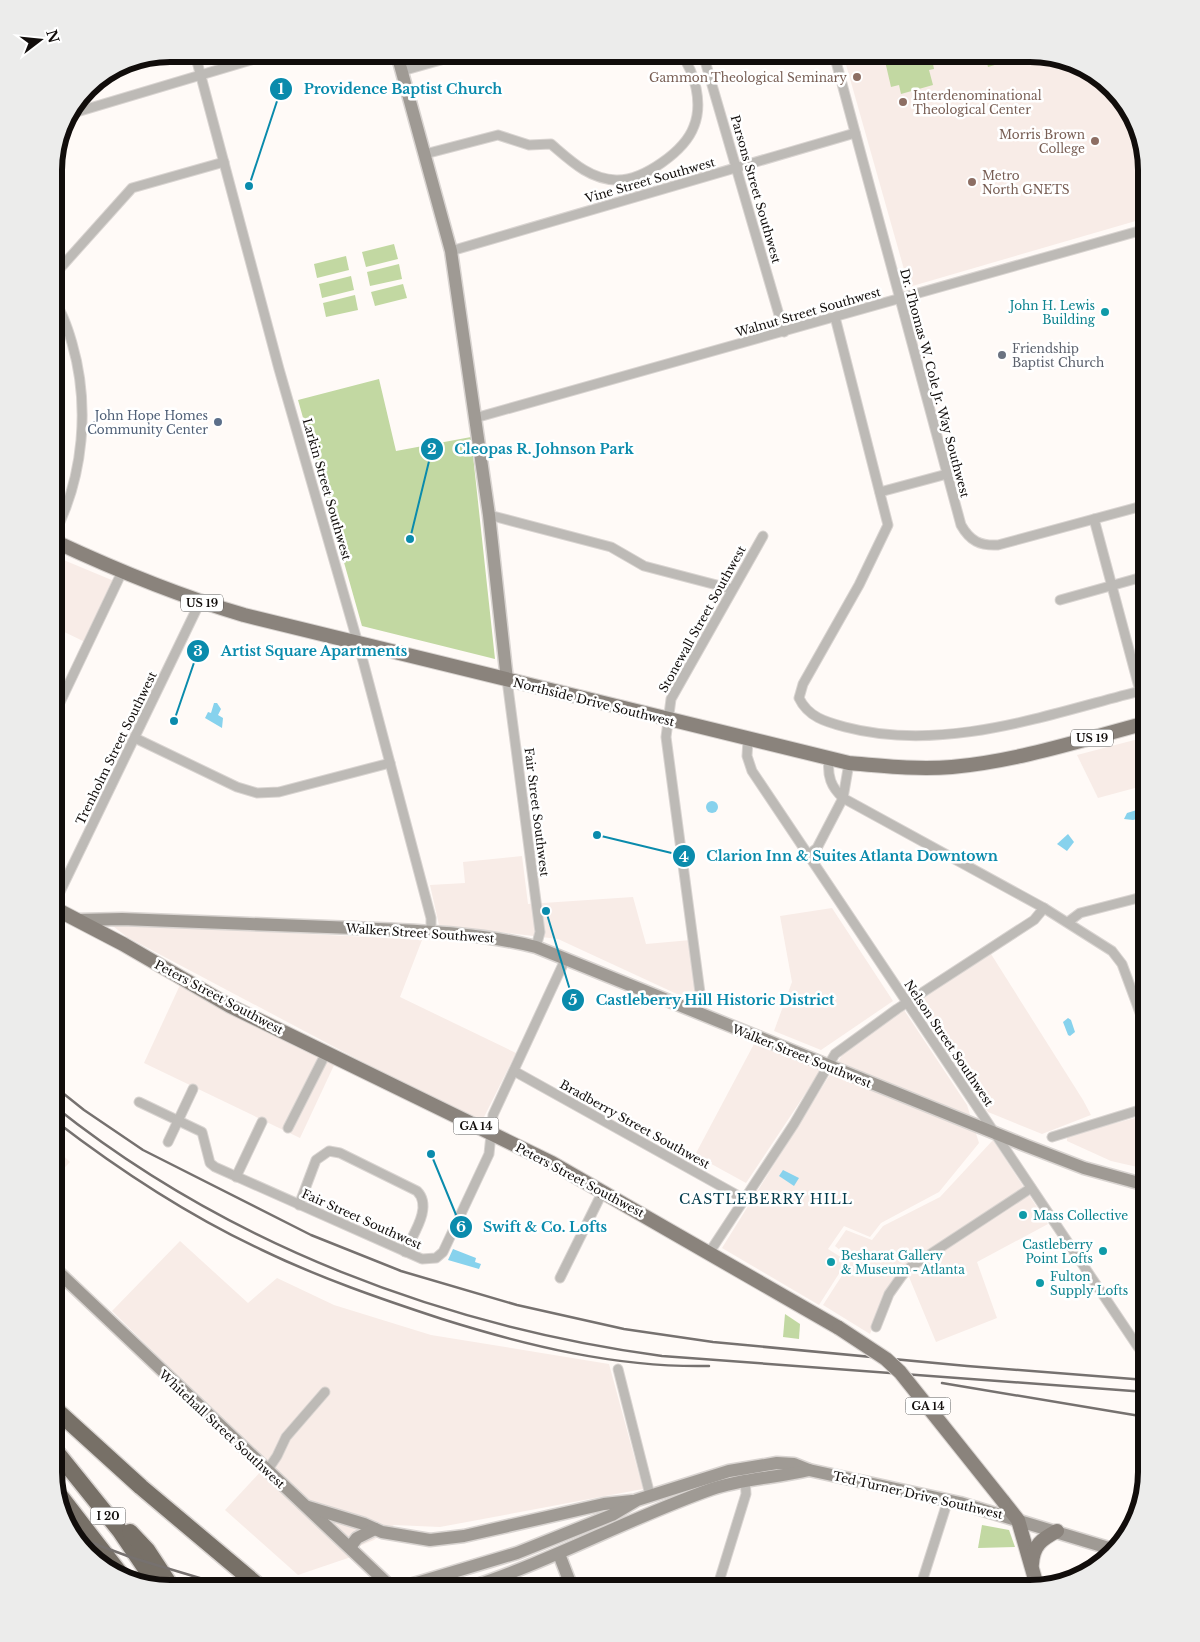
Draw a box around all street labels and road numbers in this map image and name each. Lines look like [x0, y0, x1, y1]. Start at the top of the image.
street label: Parsons Street Southwest [728, 113, 784, 265]
street label: Vine Street Southwest [582, 154, 717, 206]
street label: Dr. Thomas W. Cole Jr. Way Southwest [897, 267, 973, 500]
street label: Walnut Street Southwest [733, 284, 883, 340]
street label: Larkin Street Southwest [300, 416, 355, 562]
street label: Stonewall Street Southwest [655, 543, 749, 695]
road number: US 19 [181, 594, 223, 612]
street label: Trenholm Street Southwest [72, 669, 160, 827]
street label: Northside Drive Southwest [512, 675, 677, 729]
road number: US 19 [1071, 730, 1113, 746]
street label: Fair Street Southwest [522, 747, 552, 878]
street label: Walker Street Southwest [344, 920, 495, 946]
street label: Peters Street Southwest [152, 957, 286, 1037]
street label: Nelson Street Southwest [901, 977, 997, 1109]
street label: Walker Street Southwest [729, 1021, 874, 1091]
street label: Bradberry Street Southwest [557, 1076, 713, 1172]
road number: GA 14 [454, 1118, 498, 1134]
street label: Peters Street Southwest [513, 1140, 647, 1220]
street label: Fair Street Southwest [300, 1186, 425, 1252]
street label: Whitehall Street Southwest [155, 1366, 288, 1492]
road number: GA 14 [906, 1398, 950, 1414]
street label: Ted Turner Drive Southwest [832, 1468, 1005, 1522]
road number: I 20 [90, 1508, 126, 1524]

